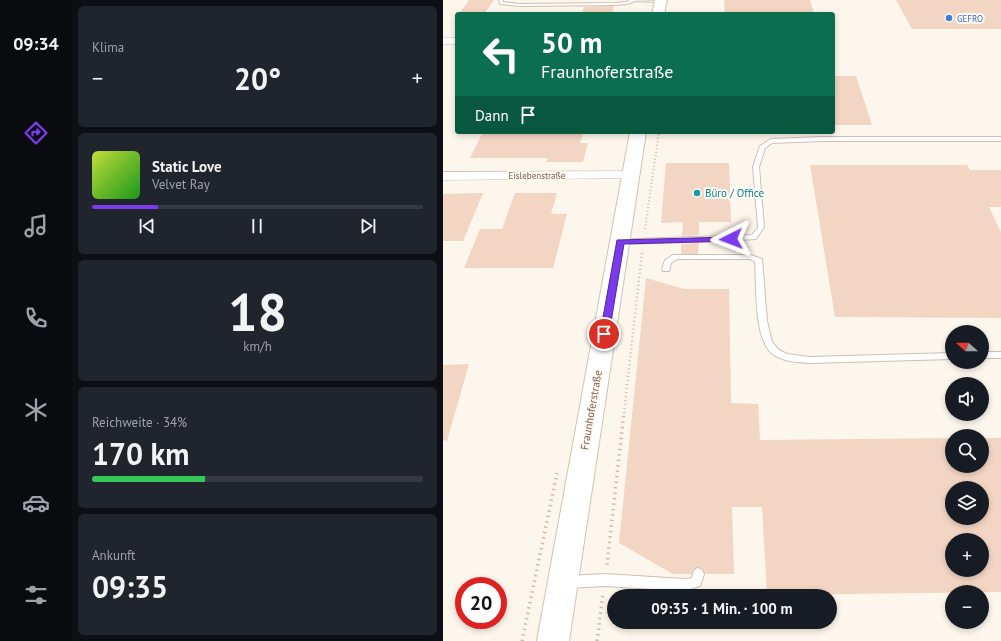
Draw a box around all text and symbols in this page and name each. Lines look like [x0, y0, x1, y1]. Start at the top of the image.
marker: GEFRO [944, 13, 954, 23]
place label: GEFRO [957, 13, 983, 24]
text: 50 m [541, 24, 602, 61]
icon: left [475, 28, 527, 80]
text: 09:34 [13, 32, 59, 55]
text: Klima [92, 39, 124, 56]
text: 20° [234, 59, 281, 98]
text: Fraunhoferstraße [541, 60, 674, 83]
text: − [92, 64, 103, 92]
text: + [412, 64, 423, 92]
icon: arrive [517, 104, 539, 126]
text: Dann [475, 106, 509, 125]
icon: directions [22, 119, 50, 147]
text: Static Love [152, 157, 222, 176]
street label: Eislebenstraße [509, 170, 566, 181]
text: Velvet Ray [152, 176, 210, 193]
place label: Büro / Office [705, 186, 764, 200]
marker: Büro / Office [692, 188, 702, 198]
icon: music [22, 212, 50, 240]
icon: previous [136, 215, 158, 237]
icon: pause [246, 215, 268, 237]
icon: next [357, 215, 379, 237]
position arrow [710, 218, 752, 260]
text: 18 [228, 278, 287, 345]
icon: phone [22, 304, 50, 332]
pin [587, 317, 621, 351]
icon: arrive [593, 323, 615, 345]
north arrow [945, 325, 989, 369]
map controls [945, 325, 989, 629]
text: km/h [243, 338, 272, 355]
street label: Fraunhoferstraße [577, 369, 605, 451]
button: sound [945, 377, 989, 421]
icon: climate [22, 396, 50, 424]
text: Reichweite · 34% [92, 414, 187, 431]
button: search [945, 429, 989, 473]
text: 170 km [92, 434, 190, 473]
button: layers [945, 481, 989, 525]
icon: car [22, 489, 50, 517]
button: + [945, 533, 989, 577]
text: Ankunft [92, 547, 135, 564]
text: 09:35 [92, 567, 168, 606]
speed limit sign: 20 [455, 577, 507, 629]
icon: filters [22, 581, 50, 609]
button: − [945, 585, 989, 629]
text: 09:35 · 1 Min. · 100 m [651, 599, 793, 618]

